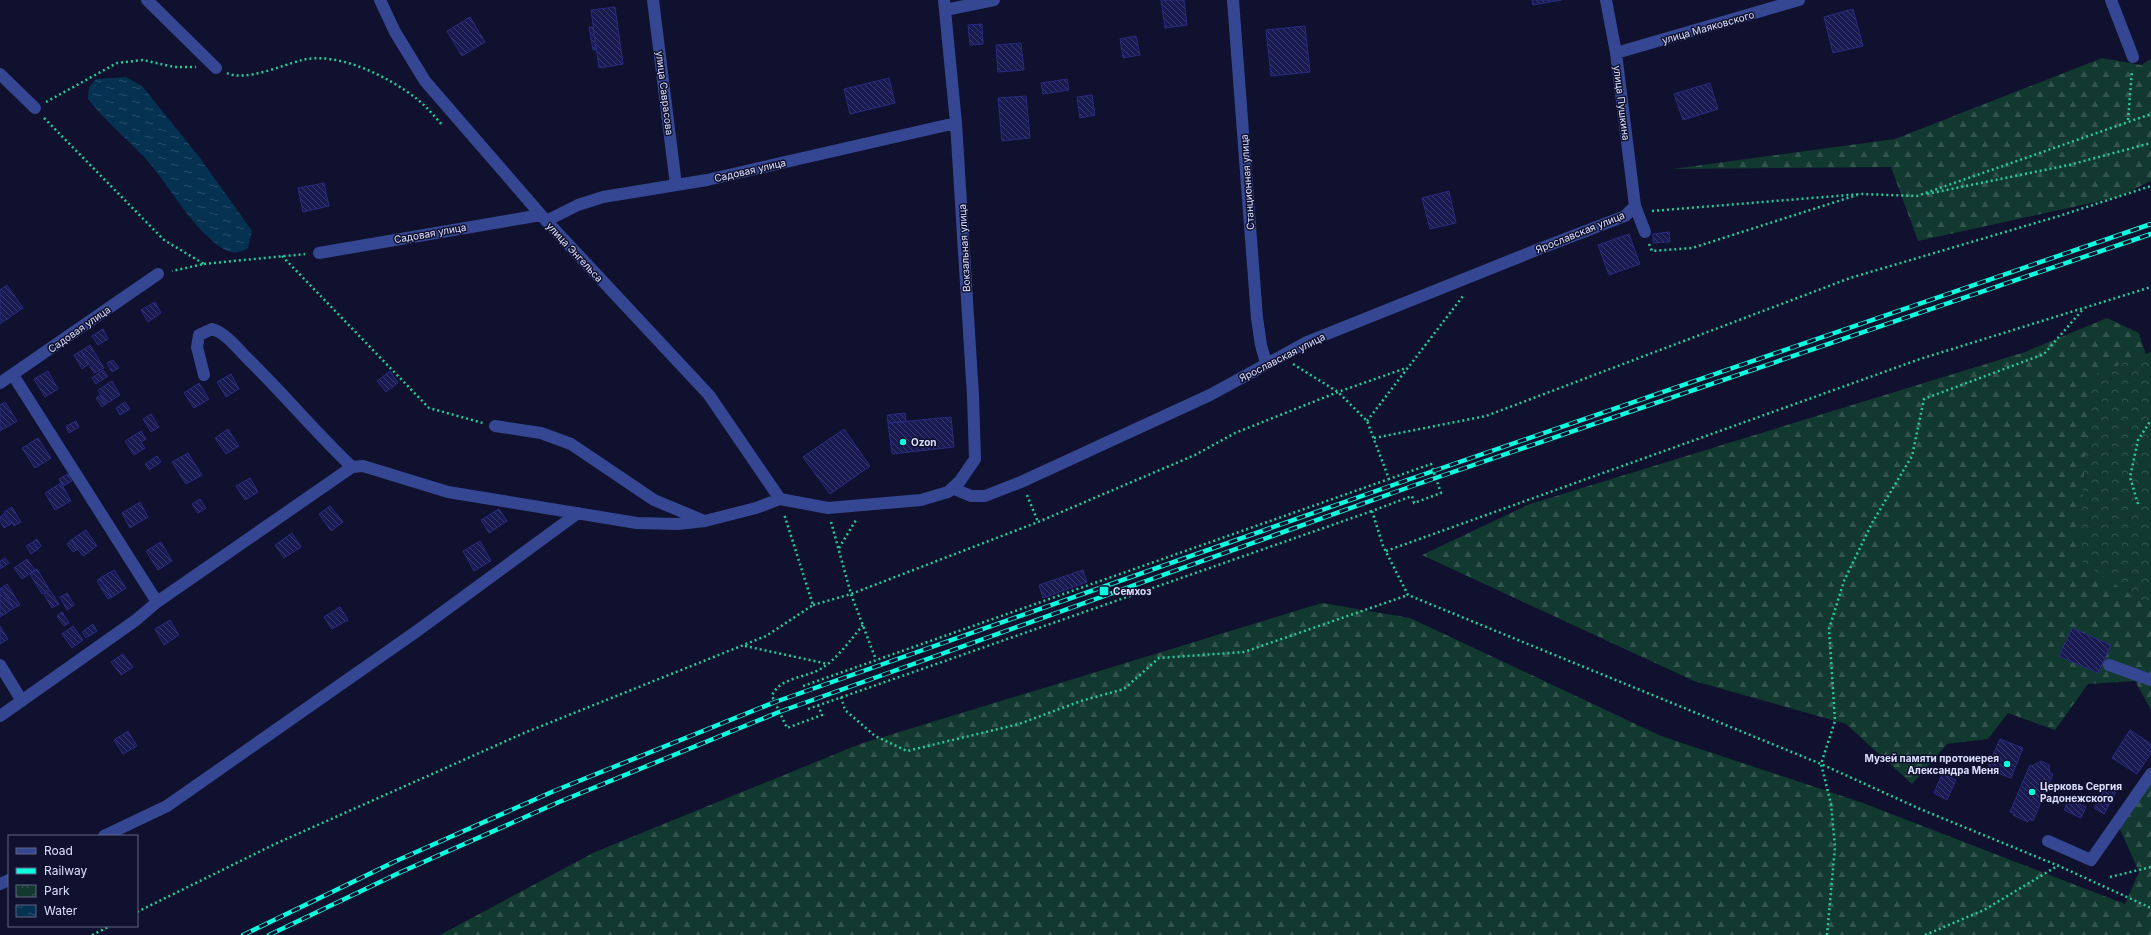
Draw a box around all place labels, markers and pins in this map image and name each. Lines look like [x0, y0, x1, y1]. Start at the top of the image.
place label: Ozon [911, 436, 937, 448]
marker: Ozon [898, 437, 908, 447]
marker: Семхоз [1098, 585, 1110, 597]
place label: Семхоз [1113, 585, 1151, 597]
place label: Музей памяти протоиерея Александра Меня [1865, 752, 1999, 776]
marker: Музей памяти протоиерея Александра Меня [2002, 759, 2012, 769]
place label: Церковь Сергия Радонежского [2040, 780, 2122, 804]
marker: Церковь Сергия Радонежского [2027, 787, 2037, 797]

